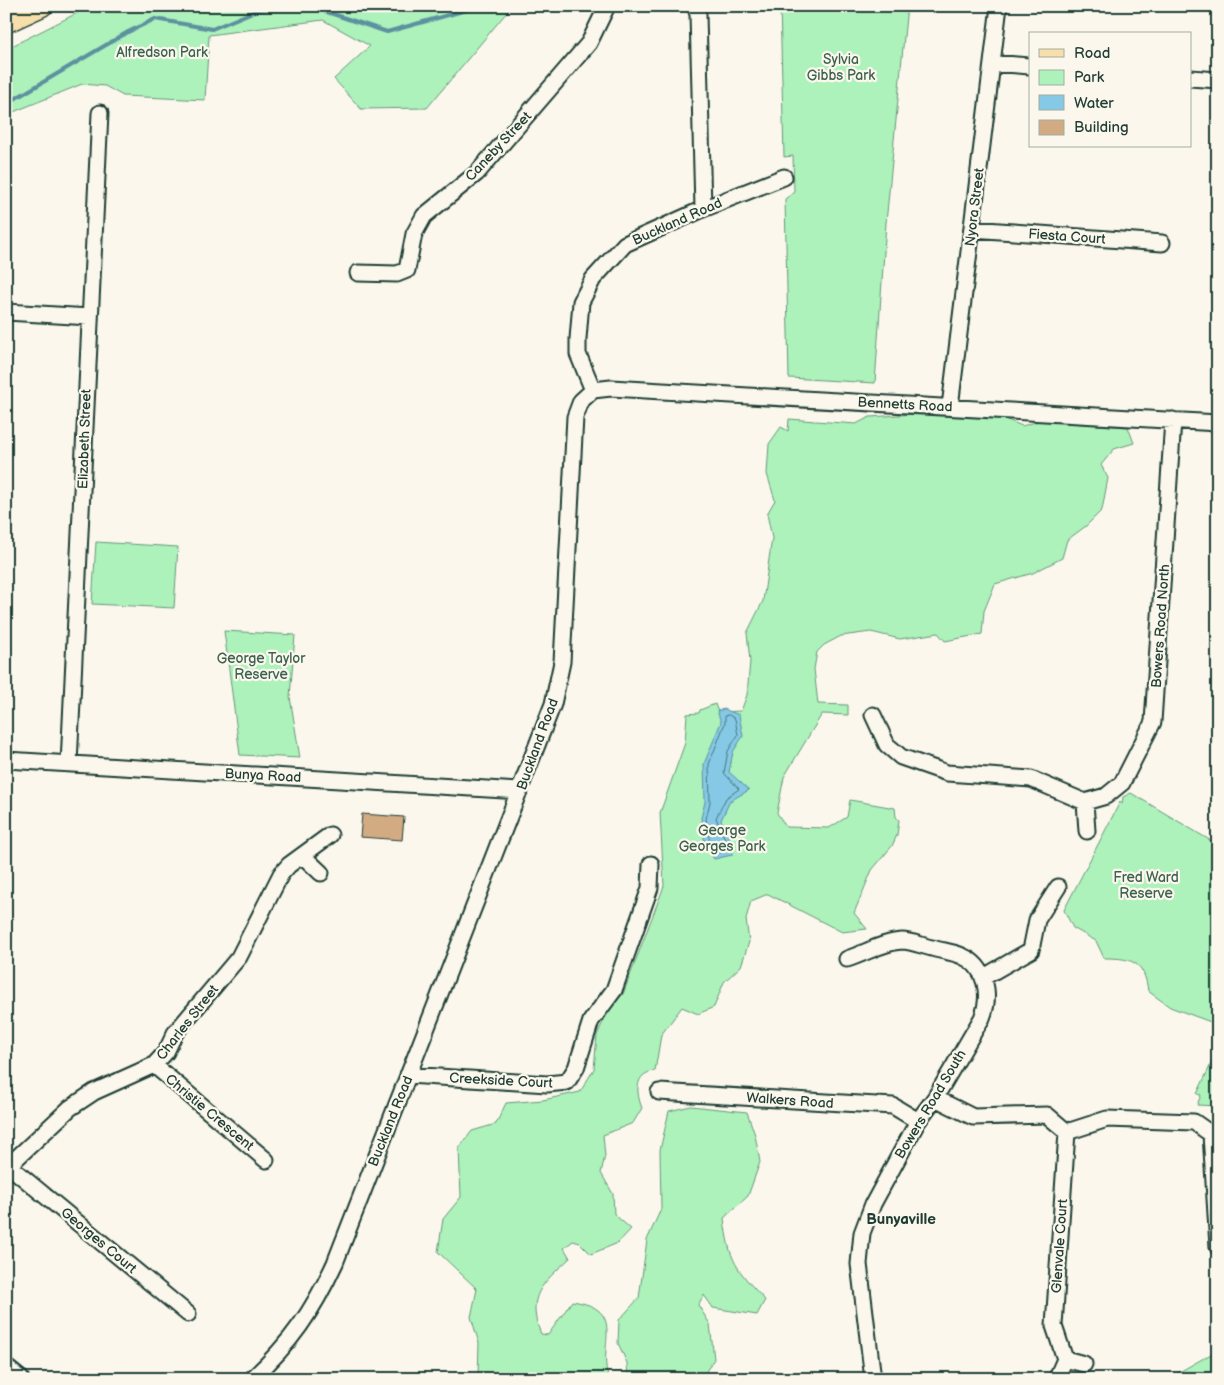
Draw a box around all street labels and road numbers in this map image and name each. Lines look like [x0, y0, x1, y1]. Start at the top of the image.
street label: Caneby Street [462, 107, 535, 185]
street label: Nyora Street [961, 166, 988, 247]
street label: Buckland Road [630, 194, 725, 249]
street label: Fiesta Court [1028, 225, 1107, 248]
street label: Elizabeth Street [74, 388, 95, 489]
street label: Bennetts Road [857, 394, 953, 415]
street label: Bowers Road North [1148, 563, 1173, 689]
street label: Buckland Road [513, 696, 562, 792]
street label: Bunya Road [224, 765, 302, 786]
street label: Charles Street [153, 981, 222, 1063]
street label: Bowers Road South [891, 1046, 970, 1162]
street label: Creekside Court [449, 1069, 554, 1092]
street label: Christie Crescent [162, 1070, 258, 1155]
street label: Buckland Road [365, 1073, 416, 1169]
street label: Walkers Road [746, 1089, 834, 1112]
street label: Glenvale Court [1048, 1198, 1071, 1294]
street label: Georges Court [57, 1204, 141, 1277]

